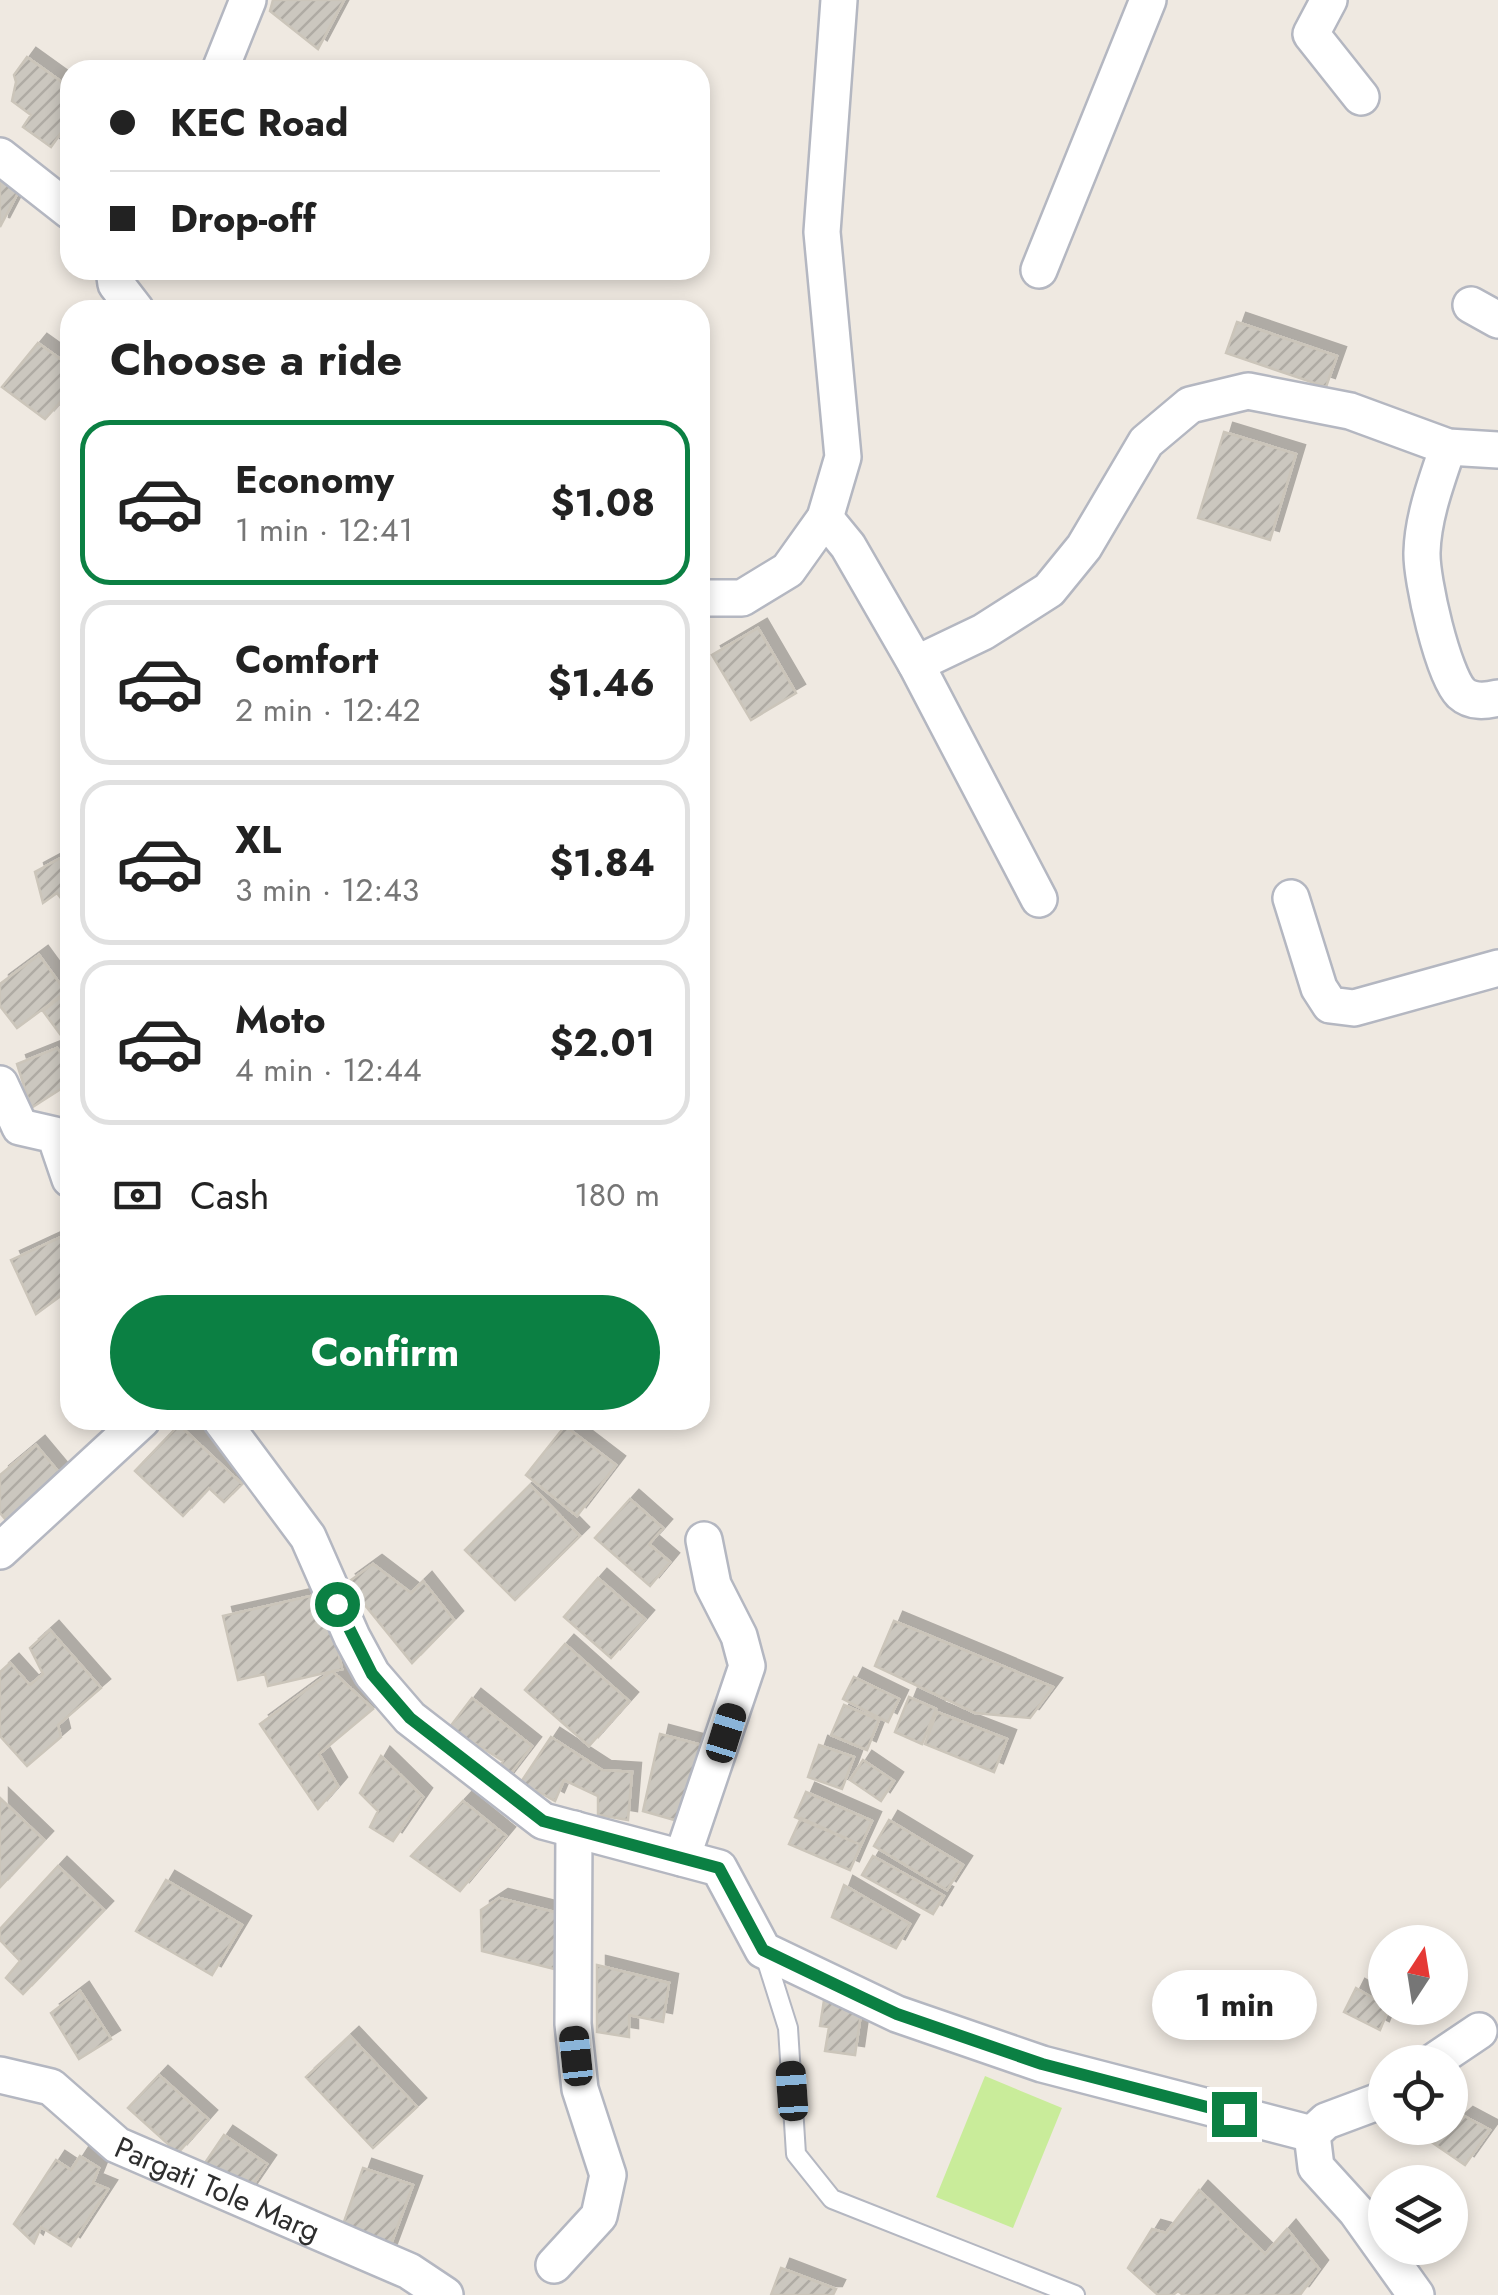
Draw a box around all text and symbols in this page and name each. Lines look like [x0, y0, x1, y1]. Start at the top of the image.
text: KEC Road [170, 95, 348, 150]
text: Drop-off [170, 191, 316, 246]
text: Choose a ride [110, 327, 402, 392]
text: Economy [235, 452, 394, 507]
icon: car [115, 458, 205, 548]
text: $1.08 [551, 475, 655, 530]
text: 1 min · 12:41 [235, 507, 413, 553]
text: Comfort [235, 632, 378, 687]
icon: car [115, 638, 205, 728]
text: $1.46 [548, 655, 655, 710]
text: 2 min · 12:42 [235, 687, 421, 733]
text: XL [235, 812, 281, 867]
icon: car [115, 818, 205, 908]
text: $1.84 [549, 835, 655, 890]
text: 3 min · 12:43 [235, 867, 419, 913]
text: Moto [235, 992, 326, 1047]
icon: car [115, 998, 205, 1088]
text: $2.01 [550, 1015, 655, 1070]
text: 4 min · 12:44 [235, 1047, 422, 1093]
icon: cash [110, 1168, 165, 1223]
text: Cash [190, 1168, 270, 1223]
text: 180 m [574, 1172, 660, 1218]
button: Confirm [110, 1295, 660, 1410]
route start [315, 1582, 360, 1627]
car [703, 1700, 749, 1766]
north arrow [1368, 1925, 1468, 2025]
map controls [1368, 1925, 1468, 2265]
callout: 1 min [1152, 1969, 1316, 2039]
text: 1 min [1195, 1982, 1274, 2028]
car [558, 2025, 594, 2087]
button: locate [1368, 2045, 1468, 2145]
car [775, 2060, 809, 2122]
route end [1212, 2092, 1257, 2137]
street label: Pargati Tole Marg [108, 2125, 327, 2252]
button: layers [1368, 2165, 1468, 2265]

